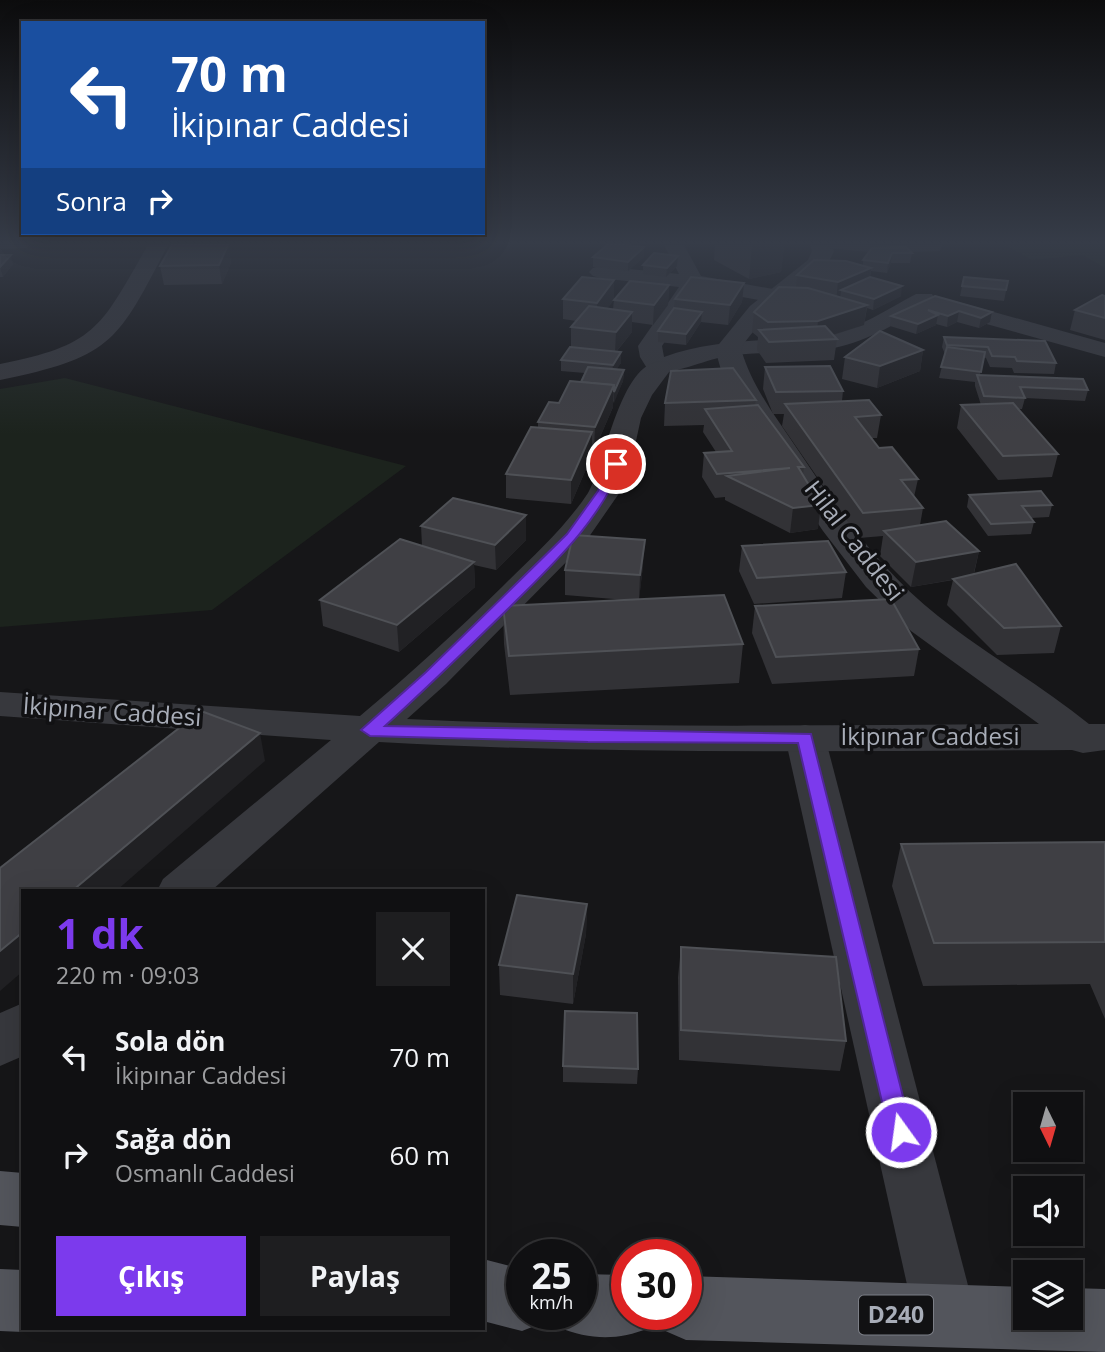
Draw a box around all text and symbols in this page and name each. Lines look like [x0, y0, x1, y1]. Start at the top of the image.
text: 70 m [171, 40, 288, 106]
icon: left [56, 49, 147, 140]
text: İkipınar Caddesi [171, 103, 410, 146]
icon: right [141, 182, 179, 220]
text: Sonra [56, 183, 127, 219]
pin [586, 434, 646, 494]
icon: arrive [597, 445, 635, 483]
street label: Hilal Caddesi [798, 473, 913, 607]
street label: İkipınar Caddesi [22, 688, 203, 733]
street label: İkipınar Caddesi [840, 719, 1020, 752]
text: 1 dk [56, 904, 144, 961]
button: close [376, 912, 450, 986]
text: 220 m · 09:03 [56, 959, 199, 991]
text: Sola dön [115, 1023, 225, 1059]
icon: left [56, 1038, 94, 1076]
text: 70 m [389, 1039, 450, 1075]
text: İkipınar Caddesi [115, 1059, 287, 1091]
north arrow [1013, 1092, 1083, 1162]
map controls [1013, 1092, 1083, 1330]
position arrow [864, 1095, 938, 1169]
text: Sağa dön [115, 1121, 232, 1157]
icon: right [56, 1136, 94, 1174]
text: 60 m [389, 1137, 450, 1173]
text: Osmanlı Caddesi [115, 1157, 295, 1189]
button: sound [1013, 1176, 1083, 1246]
button: Çıkış [56, 1236, 246, 1316]
button: Paylaş [260, 1236, 450, 1316]
speed limit sign: 30 [611, 1239, 702, 1330]
text: 25 [531, 1252, 572, 1299]
button: layers [1013, 1260, 1083, 1330]
text: km/h [530, 1290, 573, 1314]
road number: D240 [859, 1296, 933, 1334]

